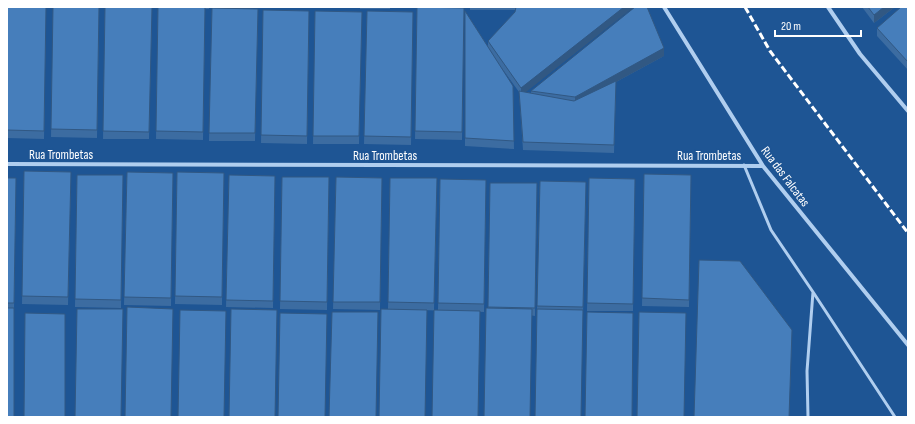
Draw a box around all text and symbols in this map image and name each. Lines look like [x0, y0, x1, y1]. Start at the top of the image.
scale bar [775, 12, 861, 38]
text: 20 m [781, 19, 801, 34]
street label: Rua das Falcatas [757, 143, 813, 210]
street label: Rua Trombetas [29, 147, 93, 163]
street label: Rua Trombetas [353, 148, 417, 164]
street label: Rua Trombetas [677, 148, 741, 164]

